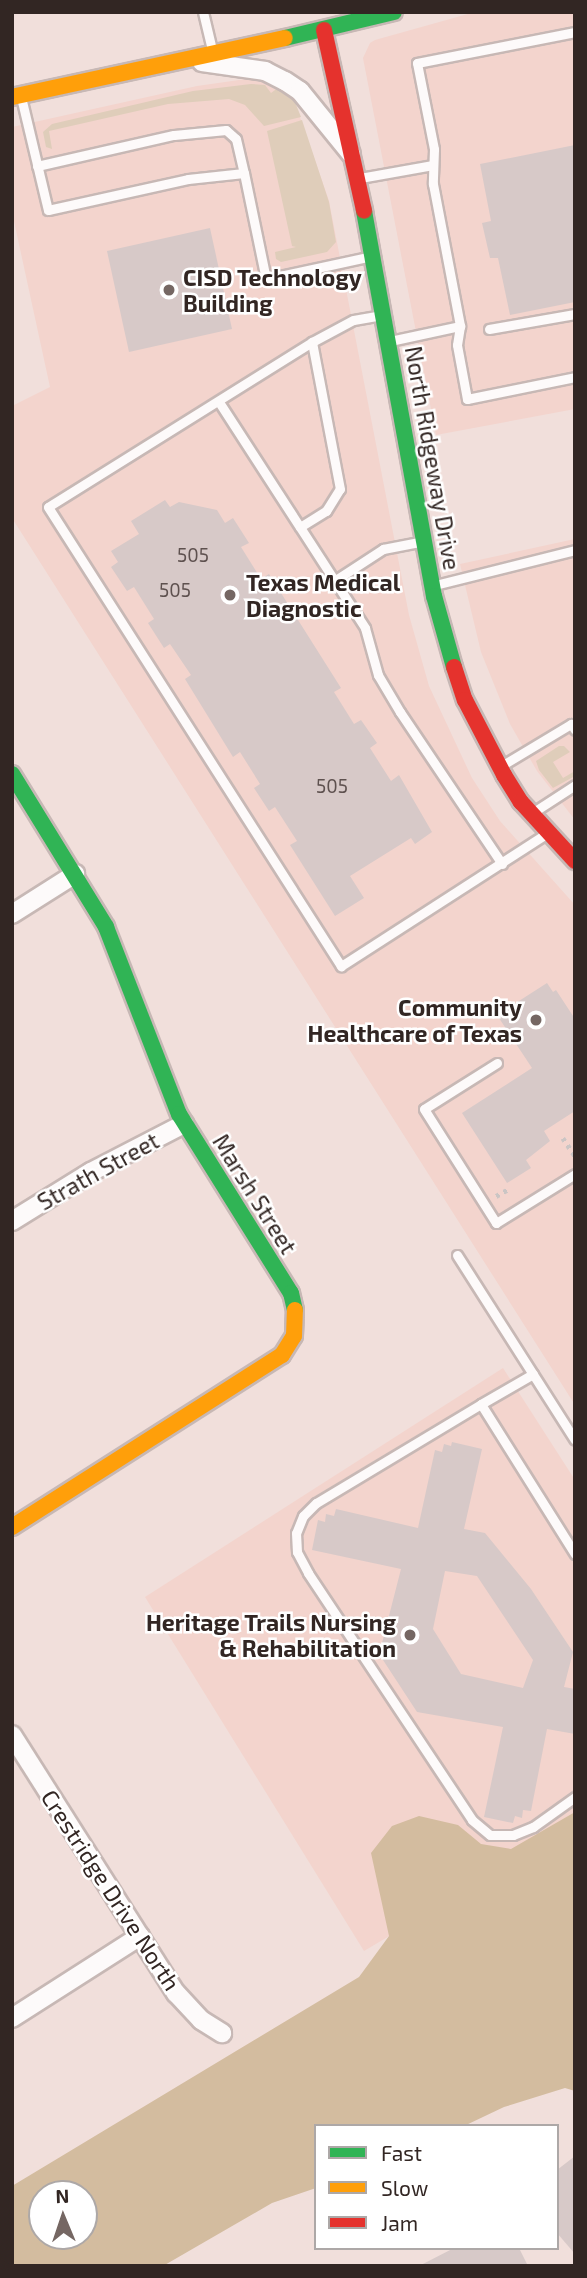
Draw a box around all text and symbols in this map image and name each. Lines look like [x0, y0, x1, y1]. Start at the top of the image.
place label: CISD Technology Building [183, 263, 362, 317]
marker: CISD Technology Building [161, 282, 177, 298]
street label: North Ridgeway Drive [400, 344, 466, 572]
house number: 505 [177, 544, 209, 566]
place label: Texas Medical Diagnostic [246, 568, 400, 622]
house number: 505 [159, 579, 191, 601]
marker: Texas Medical Diagnostic [220, 585, 240, 605]
house number: 505 [316, 775, 348, 797]
place label: Community Healthcare of Texas [307, 993, 522, 1047]
marker: Community Healthcare of Texas [528, 1012, 544, 1028]
street label: Strath Street [32, 1126, 164, 1216]
street label: Marsh Street [207, 1129, 303, 1259]
place label: Heritage Trails Nursing & Rehabilitation [145, 1608, 396, 1662]
marker: Heritage Trails Nursing & Rehabilitation [402, 1627, 418, 1643]
street label: Crestridge Drive North [36, 1785, 186, 1995]
legend [314, 2124, 559, 2250]
text: Fast [381, 2140, 422, 2165]
text: Slow [381, 2175, 428, 2200]
north arrow [28, 2180, 98, 2250]
text: N [55, 2184, 70, 2207]
text: Jam [381, 2210, 418, 2235]

